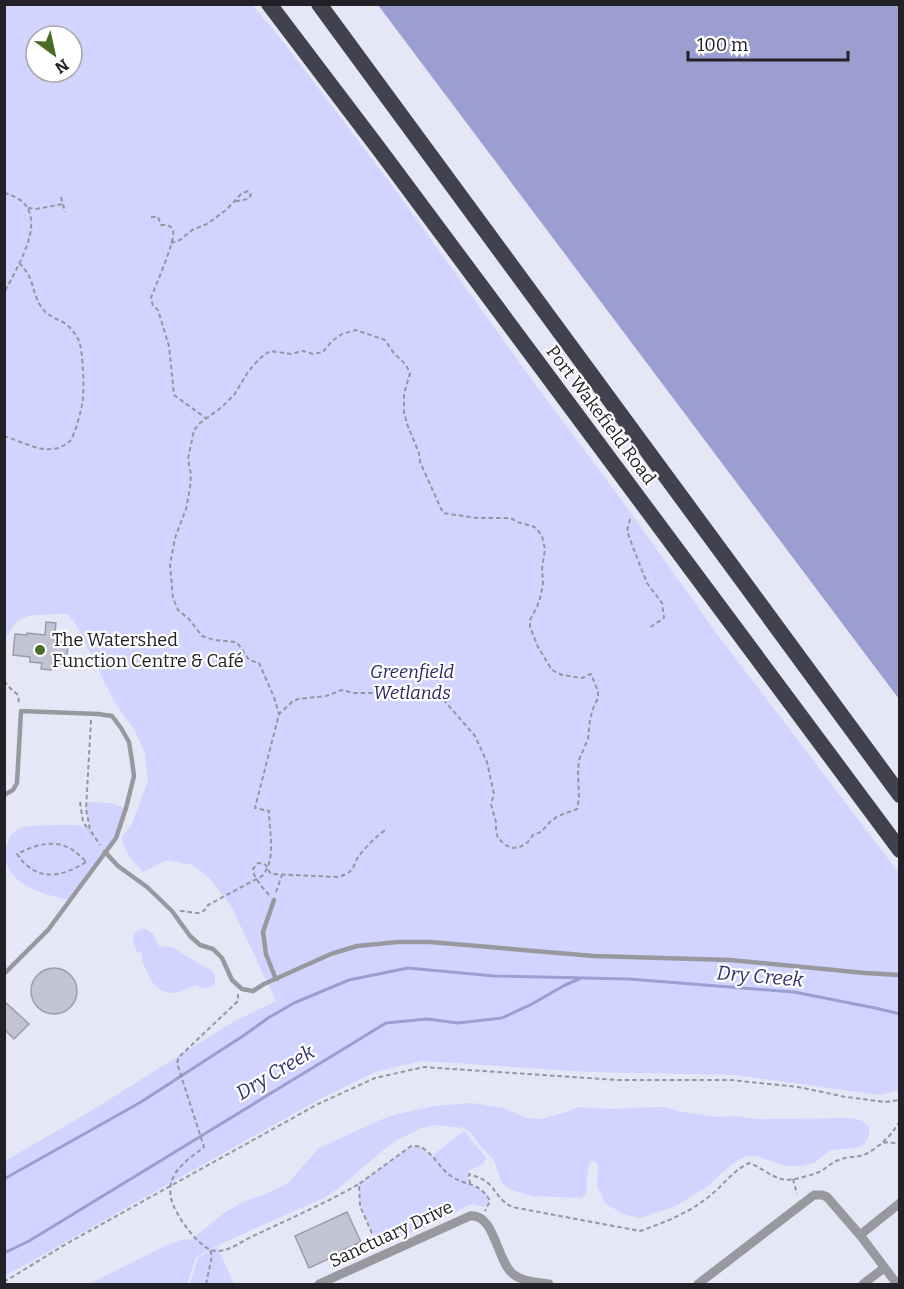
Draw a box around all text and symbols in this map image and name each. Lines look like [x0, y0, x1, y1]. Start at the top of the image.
north arrow [24, 24, 84, 84]
scale bar [688, 24, 848, 62]
text: 100 m [697, 34, 748, 56]
text: N [52, 55, 72, 77]
street label: Port Wakefield Road [542, 341, 661, 489]
place label: The Watershed Function Centre & Café [52, 629, 244, 672]
marker: The Watershed Function Centre & Café [33, 643, 47, 657]
park label: Greenfield Wetlands [370, 661, 455, 704]
water label: Dry Creek [716, 960, 805, 992]
water label: Dry Creek [231, 1039, 319, 1105]
street label: Sanctuary Drive [326, 1196, 456, 1272]

